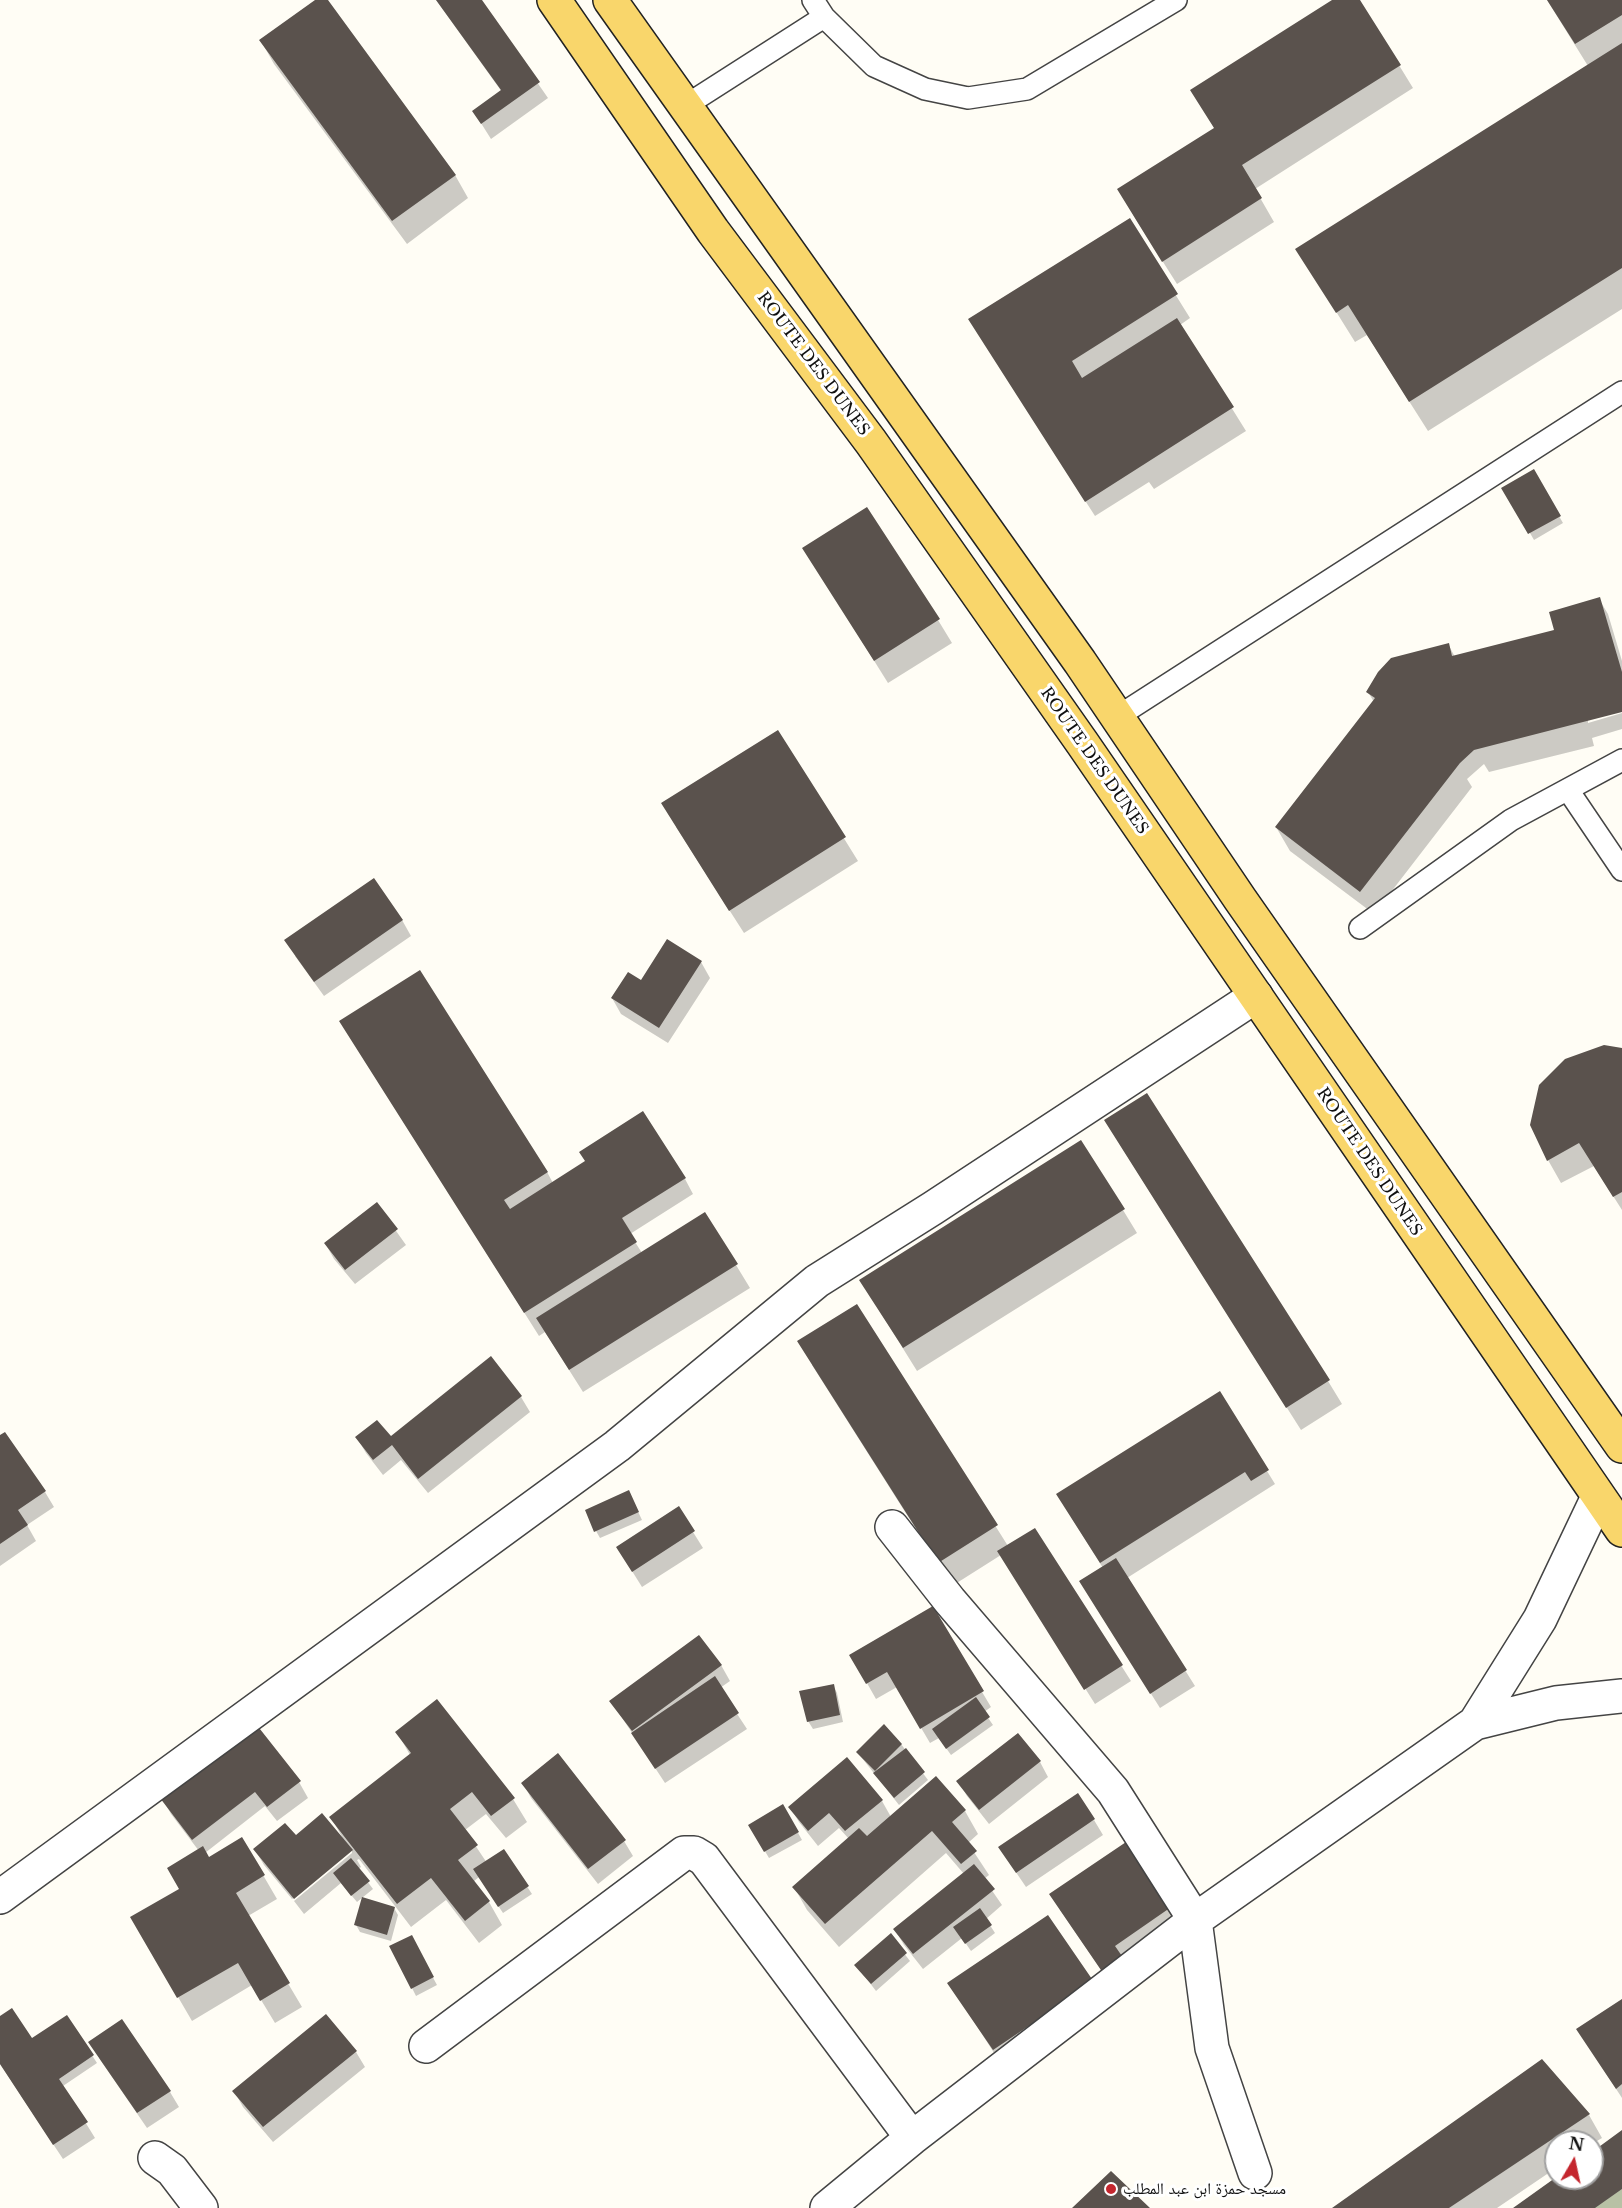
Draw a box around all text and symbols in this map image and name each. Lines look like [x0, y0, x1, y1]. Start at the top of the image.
street label: ROUTE DES DUNES [753, 288, 873, 440]
street label: ROUTE DES DUNES [1036, 684, 1152, 838]
street label: ROUTE DES DUNES [1312, 1084, 1426, 1240]
north arrow [1544, 2130, 1604, 2190]
text: N [1568, 2133, 1585, 2155]
place label: مسجد حمزة ابن عبد المطلب [1123, 2179, 1286, 2199]
marker: مسجد حمزة ابن عبد المطلب [1104, 2182, 1118, 2196]

